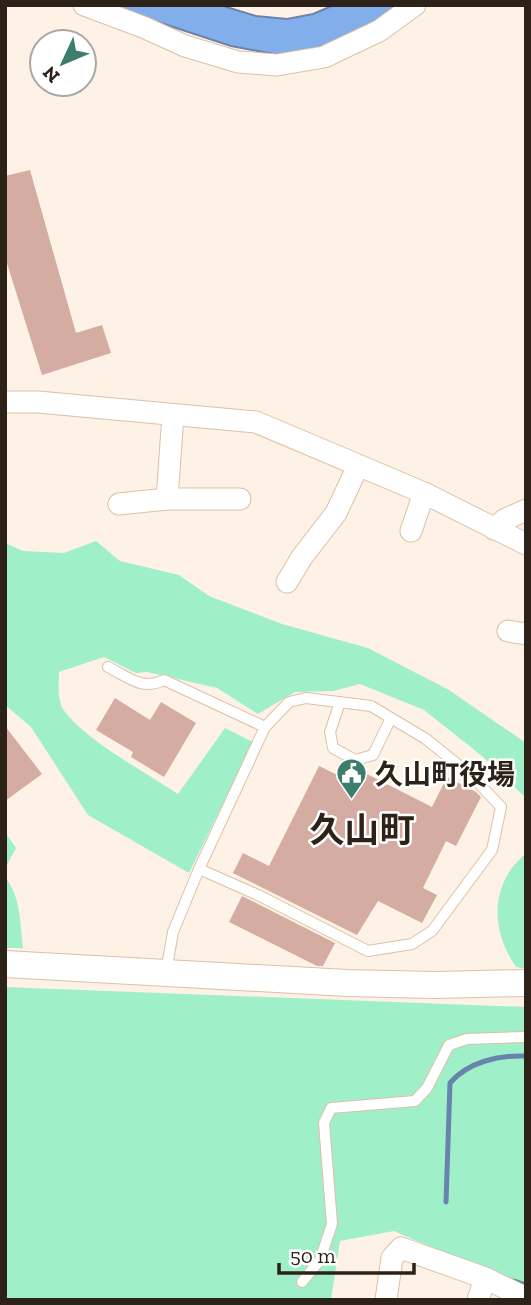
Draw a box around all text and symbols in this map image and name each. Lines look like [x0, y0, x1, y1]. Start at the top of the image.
north arrow [28, 28, 98, 98]
text: N [38, 61, 64, 88]
public building icon: 久山町役場 [335, 757, 369, 801]
place label: 久山町役場 [375, 758, 515, 791]
district label: 久山町 [309, 809, 415, 851]
scale bar [279, 1232, 414, 1276]
text: 50 m [290, 1243, 336, 1268]

